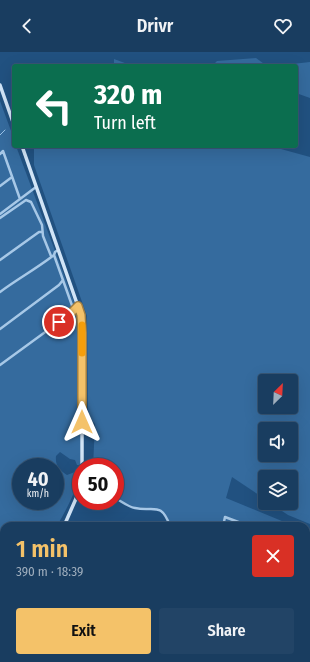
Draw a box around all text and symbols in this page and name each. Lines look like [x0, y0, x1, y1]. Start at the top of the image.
icon: back [16, 15, 38, 37]
text: Drivr [137, 15, 173, 37]
icon: heart [272, 15, 294, 37]
text: 320 m [94, 78, 162, 111]
icon: left [28, 80, 80, 132]
text: Turn left [94, 112, 156, 134]
pin [42, 305, 76, 339]
icon: arrive [48, 311, 70, 333]
north arrow [258, 374, 298, 414]
map controls [258, 374, 298, 510]
position arrow [61, 401, 103, 443]
button: sound [258, 422, 298, 462]
speed limit sign: 50 [72, 458, 124, 510]
text: 40 [27, 467, 49, 491]
button: layers [258, 470, 298, 510]
text: km/h [27, 488, 49, 500]
text: 1 min [16, 535, 68, 563]
button: close [252, 535, 294, 577]
text: 390 m · 18:39 [16, 564, 83, 579]
button: Exit [16, 608, 151, 654]
button: Share [159, 608, 294, 654]

